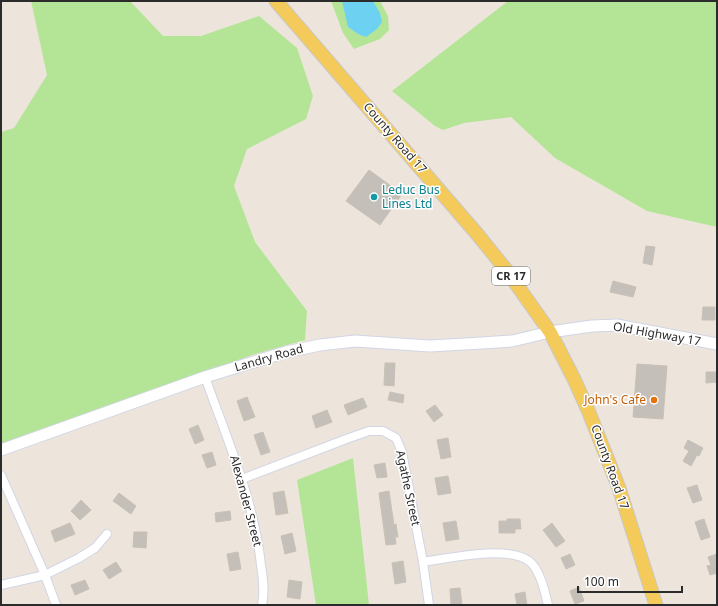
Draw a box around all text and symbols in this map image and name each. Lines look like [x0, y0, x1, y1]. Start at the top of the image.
street label: County Road 17 [360, 99, 431, 177]
place label: Leduc Bus Lines Ltd [382, 181, 440, 212]
marker: Leduc Bus Lines Ltd [369, 192, 379, 202]
road number: CR 17 [492, 267, 530, 285]
street label: Old Highway 17 [612, 317, 702, 350]
street label: Landry Road [232, 340, 305, 375]
place label: John's Cafe [583, 391, 646, 408]
marker: John's Cafe [649, 395, 659, 405]
street label: County Road 17 [587, 422, 634, 512]
street label: Agathe Street [392, 449, 425, 528]
street label: Alexander Street [226, 453, 267, 549]
scale bar [578, 568, 682, 594]
text: 100 m [584, 573, 619, 590]

